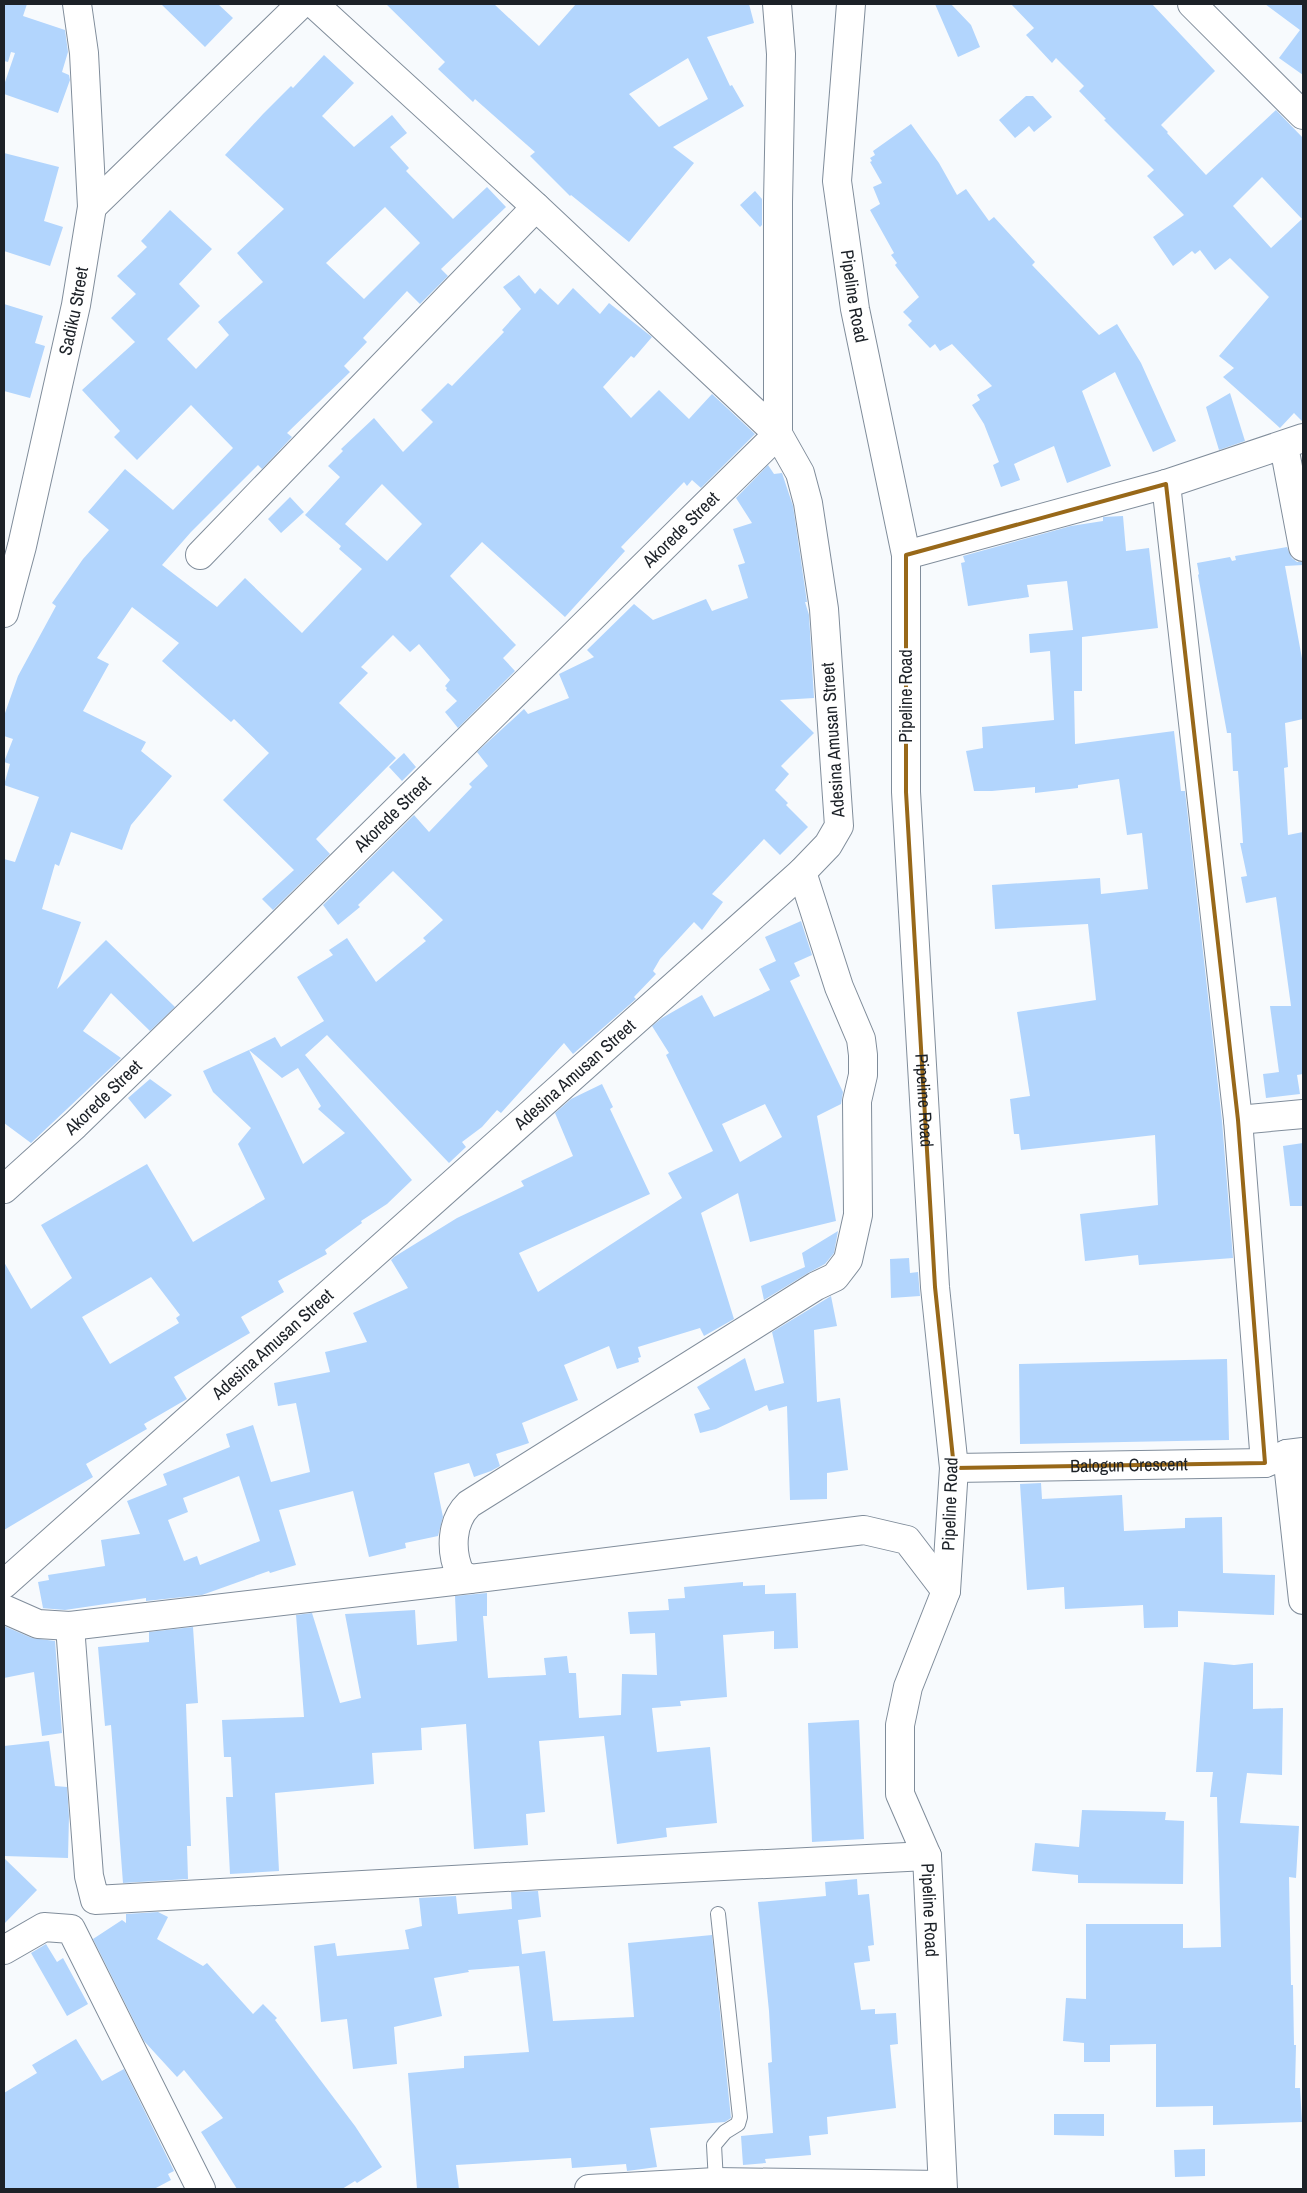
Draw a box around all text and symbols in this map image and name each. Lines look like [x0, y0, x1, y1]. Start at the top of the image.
street label: Pipeline Road [835, 248, 875, 345]
street label: Sadiku Street [52, 265, 94, 358]
street label: Akorede Street [636, 486, 724, 574]
street label: Pipeline Road [893, 649, 918, 743]
street label: Adesina Amusan Street [815, 662, 850, 819]
street label: Akorede Street [348, 770, 436, 858]
street label: Adesina Amusan Street [507, 1013, 641, 1136]
street label: Pipeline Road [909, 1053, 940, 1148]
street label: Akorede Street [58, 1054, 147, 1141]
street label: Adesina Amusan Street [205, 1283, 339, 1406]
street label: Balogun Crescent [1070, 1451, 1188, 1478]
street label: Pipeline Road [935, 1457, 964, 1551]
street label: Pipeline Road [915, 1863, 945, 1957]

